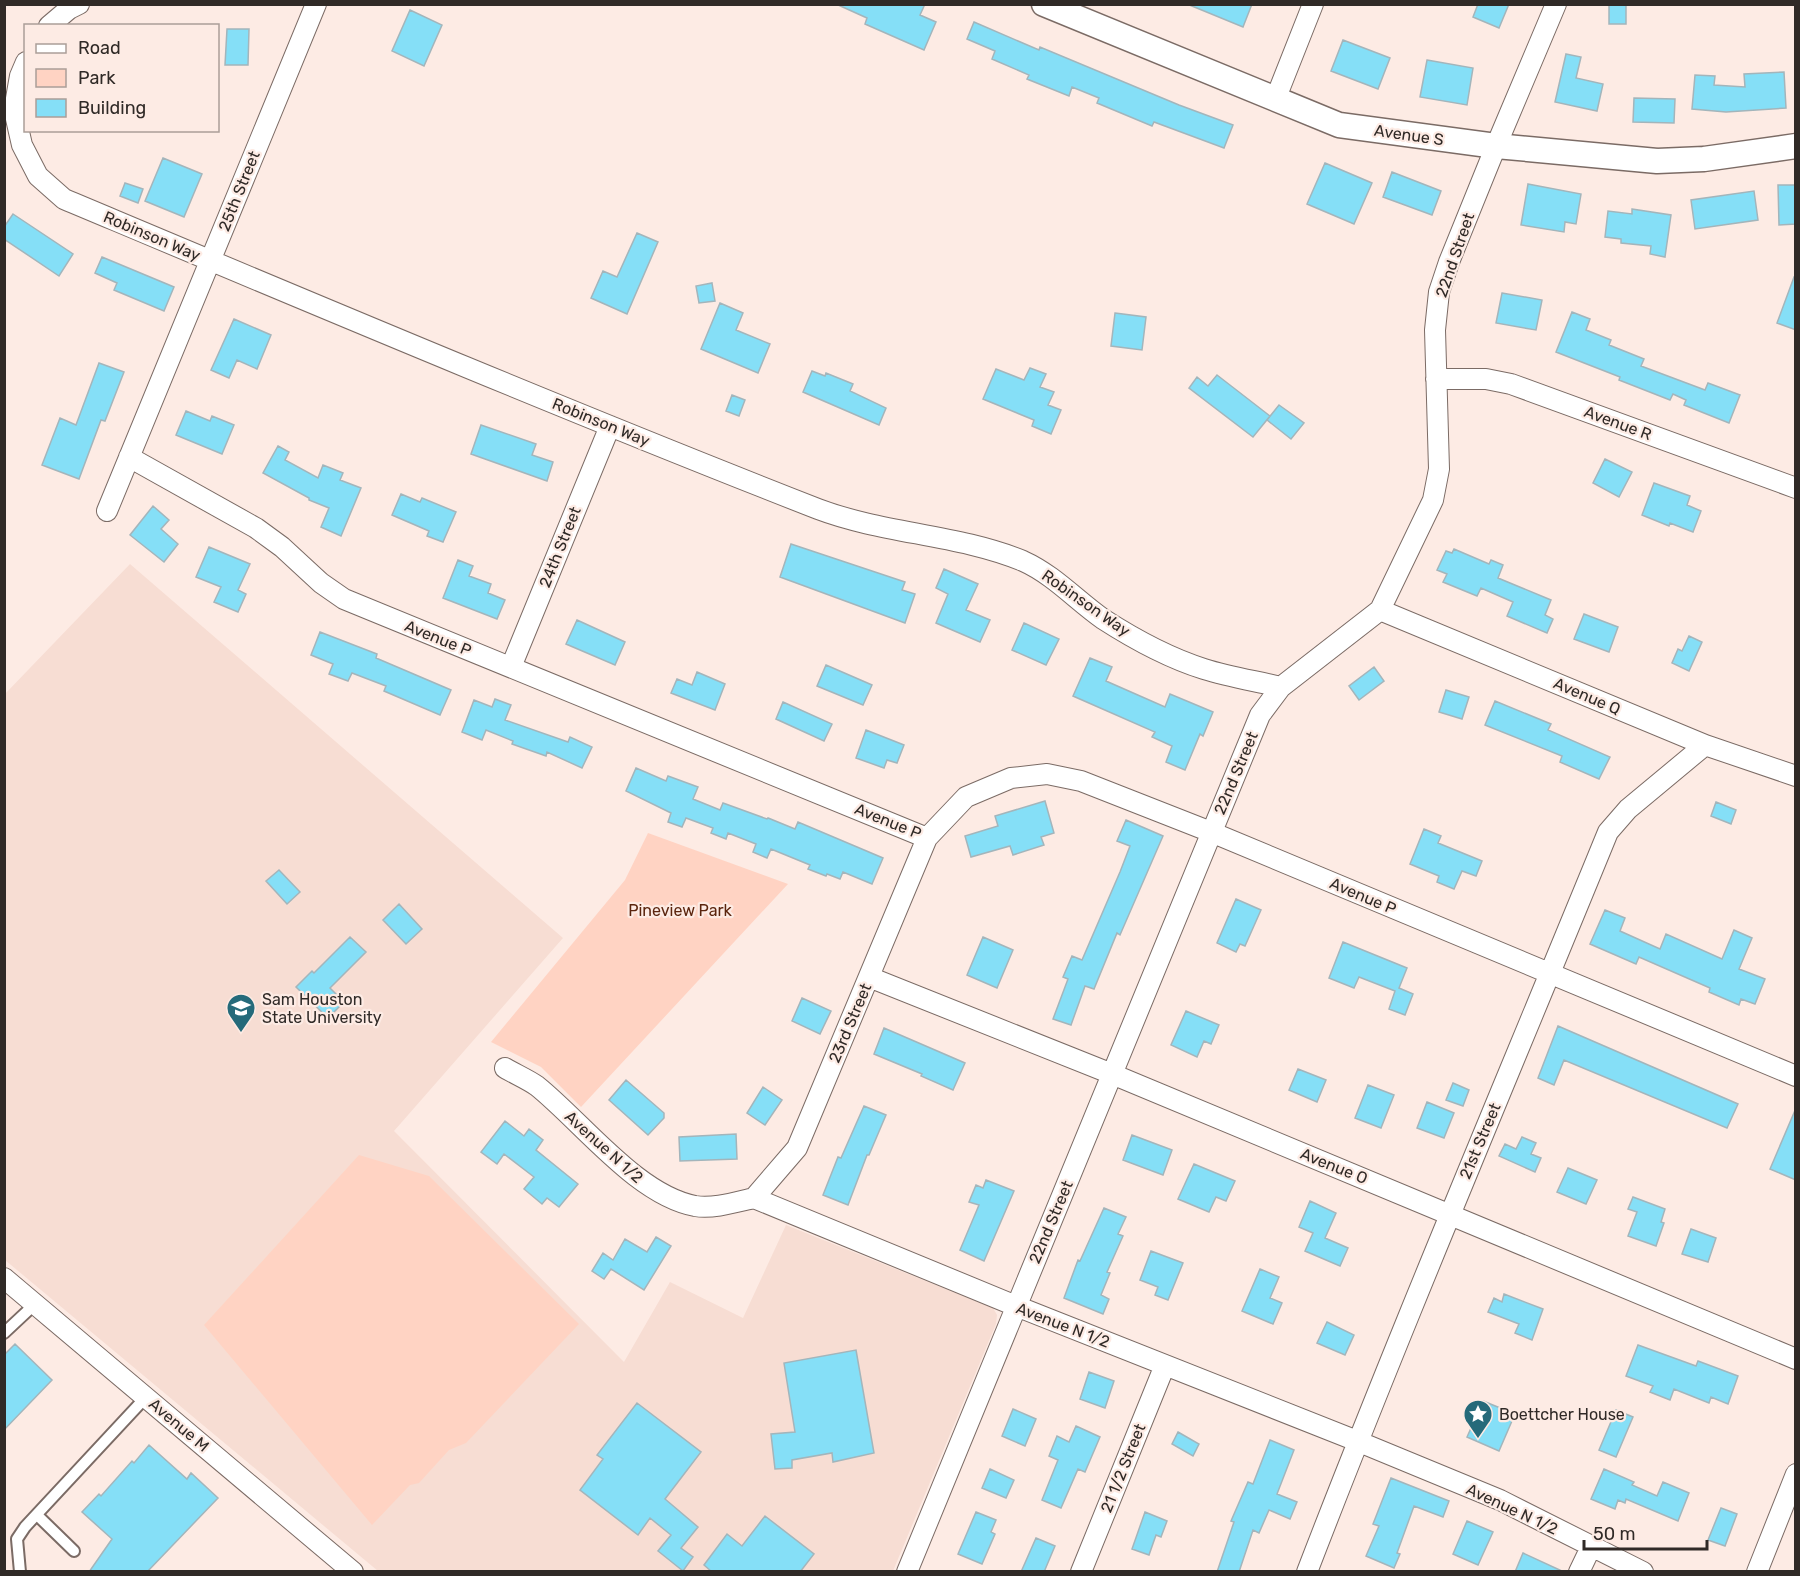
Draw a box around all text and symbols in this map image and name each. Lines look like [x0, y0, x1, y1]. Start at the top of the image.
legend [24, 24, 219, 132]
text: Road [78, 37, 121, 59]
text: Park [78, 67, 116, 89]
text: Building [78, 97, 146, 119]
street label: Avenue S [1373, 121, 1445, 149]
street label: 25th Street [214, 148, 264, 234]
street label: Robinson Way [101, 207, 203, 265]
street label: 22nd Street [1432, 210, 1478, 300]
street label: Robinson Way [550, 394, 653, 450]
street label: Avenue R [1582, 402, 1654, 444]
street label: 24th Street [535, 504, 585, 590]
street label: Robinson Way [1038, 566, 1134, 640]
street label: Avenue P [402, 616, 474, 660]
street label: Avenue Q [1551, 673, 1623, 719]
street label: 22nd Street [1210, 729, 1262, 817]
street label: Avenue P [852, 799, 924, 843]
street label: Avenue P [1327, 874, 1399, 918]
park label: Pineview Park [628, 901, 733, 920]
street label: 23rd Street [825, 980, 875, 1066]
place label: Sam Houston State University [262, 990, 382, 1027]
school or university icon: Sam Houston State University [225, 992, 257, 1034]
street label: 21st Street [1455, 1100, 1505, 1182]
street label: Avenue N 1/2 [561, 1107, 647, 1187]
street label: Avenue O [1298, 1144, 1370, 1188]
street label: 22nd Street [1025, 1178, 1077, 1266]
street label: Avenue N 1/2 [1014, 1298, 1112, 1352]
street label: Avenue M [145, 1394, 213, 1456]
place icon: Boettcher House [1462, 1398, 1494, 1440]
place label: Boettcher House [1499, 1405, 1625, 1424]
street label: 21 1/2 Street [1097, 1421, 1149, 1515]
street label: Avenue N 1/2 [1463, 1480, 1561, 1538]
scale bar [1584, 1513, 1707, 1551]
text: 50 m [1593, 1523, 1636, 1545]

